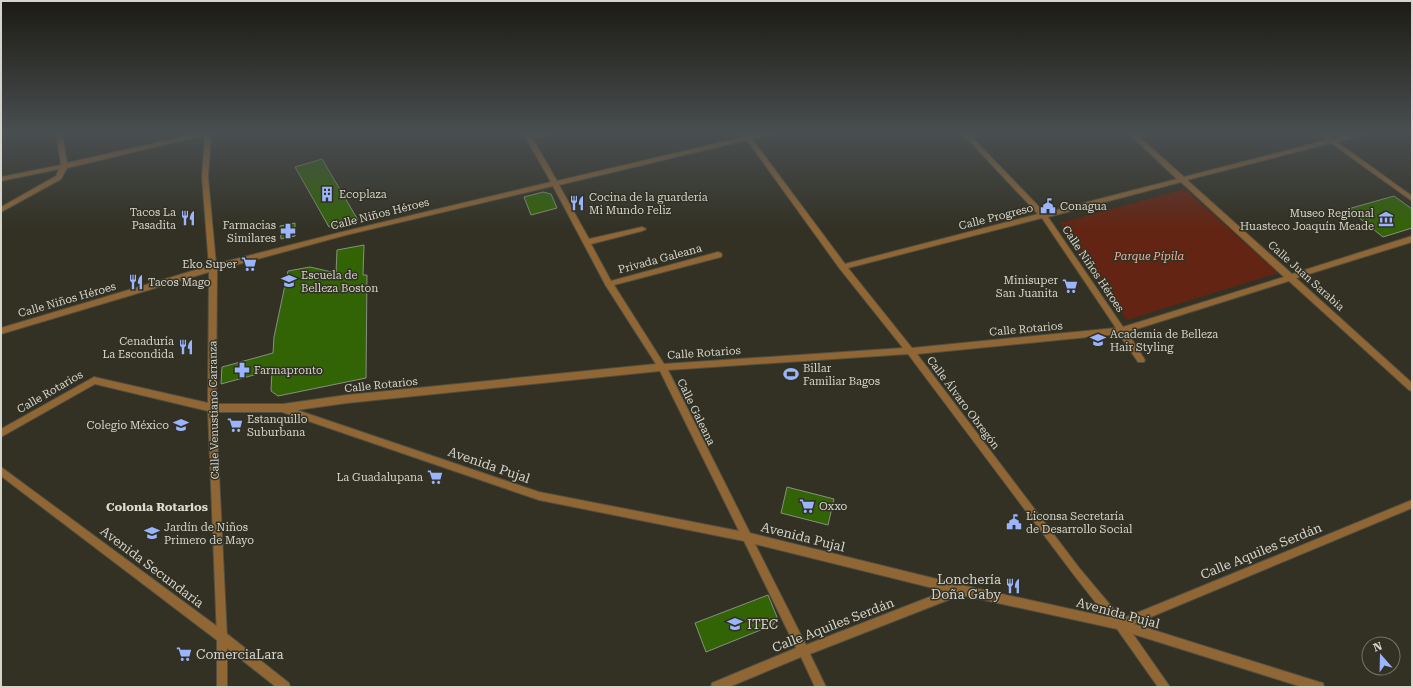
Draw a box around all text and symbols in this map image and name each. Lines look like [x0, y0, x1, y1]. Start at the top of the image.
building icon: Ecoplaza [318, 185, 336, 203]
place label: Ecoplaza [339, 188, 387, 201]
place label: Cocina de la guardería Mi Mundo Feliz [589, 191, 708, 217]
restaurant icon: Cocina de la guardería Mi Mundo Feliz [568, 194, 586, 212]
street label: Calle Niños Héroes [329, 195, 431, 233]
public building icon: Conagua [1039, 197, 1057, 215]
place label: Conagua [1060, 200, 1107, 213]
street label: Calle Progreso [957, 201, 1035, 233]
place label: Tacos La Pasadita [130, 206, 176, 232]
place label: Museo Regional Huasteco Joaquín Meade [1240, 207, 1375, 233]
restaurant icon: Tacos La Pasadita [179, 209, 197, 227]
museum icon: Museo Regional Huasteco Joaquín Meade [1377, 210, 1395, 228]
place label: Farmacias Similares [223, 219, 276, 245]
pharmacy icon: Farmacias Similares [279, 222, 297, 240]
street label: Calle Niños Héroes [1059, 223, 1127, 315]
street label: Calle Juan Sarabia [1265, 238, 1347, 314]
street label: Privada Galeana [617, 242, 703, 276]
park label: Parque Pípila [1113, 250, 1184, 263]
supermarket icon: Eko Super [240, 255, 258, 273]
place label: Eko Super [182, 258, 237, 271]
place label: Escuela de Belleza Boston [301, 269, 378, 295]
school or university icon: Escuela de Belleza Boston [280, 272, 298, 290]
restaurant icon: Tacos Mago [127, 273, 145, 291]
place label: Minisuper San Juanita [996, 274, 1058, 300]
place label: Tacos Mago [148, 276, 211, 289]
supermarket icon: Minisuper San Juanita [1061, 277, 1079, 295]
street label: Calle Niños Héroes [17, 280, 117, 320]
street label: Calle Rotarios [989, 319, 1063, 339]
place label: Academia de Belleza Hair Styling [1110, 328, 1218, 354]
school or university icon: Academia de Belleza Hair Styling [1089, 331, 1107, 349]
place label: Cenaduría La Escondida [102, 335, 174, 361]
restaurant icon: Cenaduría La Escondida [177, 338, 195, 356]
street label: Calle Venustiano Carranza [206, 340, 222, 480]
street label: Calle Rotarios [667, 344, 741, 362]
street label: Calle Álvaro Obregón [924, 353, 1003, 452]
pharmacy icon: Farmapronto [233, 361, 251, 379]
place label: Billar Familiar Bagos [803, 362, 880, 388]
place label: Farmapronto [254, 364, 323, 377]
sports icon: Billar Familiar Bagos [782, 365, 800, 383]
street label: Calle Rotarios [15, 368, 85, 416]
street label: Calle Rotarios [344, 375, 418, 395]
street label: Calle Galeana [674, 377, 718, 447]
place label: Estanquillo Suburbana [247, 413, 308, 439]
school or university icon: Colegio México [172, 416, 190, 434]
supermarket icon: Estanquillo Suburbana [226, 416, 244, 434]
place label: Colegio México [87, 419, 169, 432]
street label: Avenida Pujal [446, 444, 532, 486]
supermarket icon: La Guadalupana [426, 468, 444, 486]
place label: La Guadalupana [336, 471, 423, 484]
supermarket icon: Oxxo [798, 497, 816, 515]
district label: Colonia Rotarios [106, 500, 208, 514]
place label: Oxxo [819, 500, 848, 513]
place label: Liconsa Secretaría de Desarrollo Social [1026, 510, 1133, 536]
public building icon: Liconsa Secretaría de Desarrollo Social [1005, 513, 1023, 531]
street label: Avenida Pujal [760, 519, 846, 555]
street label: Calle Aquiles Serdán [1198, 520, 1324, 582]
place label: Jardín de Niños Primero de Mayo [164, 521, 254, 547]
street label: Avenida Secundaria [97, 523, 207, 611]
school or university icon: Jardín de Niños Primero de Mayo [143, 524, 161, 542]
place label: Lonchería Doña Gaby [931, 572, 1001, 602]
restaurant icon: Lonchería Doña Gaby [1004, 577, 1022, 595]
street label: Calle Aquiles Serdán [770, 595, 897, 655]
street label: Avenida Pujal [1075, 595, 1161, 631]
school or university icon: ITEC [726, 615, 744, 633]
place label: ITEC [747, 617, 778, 632]
north arrow [1361, 636, 1401, 676]
text: N [1372, 639, 1384, 655]
supermarket icon: ComerciaLara [175, 645, 193, 663]
place label: ComerciaLara [196, 647, 284, 662]

